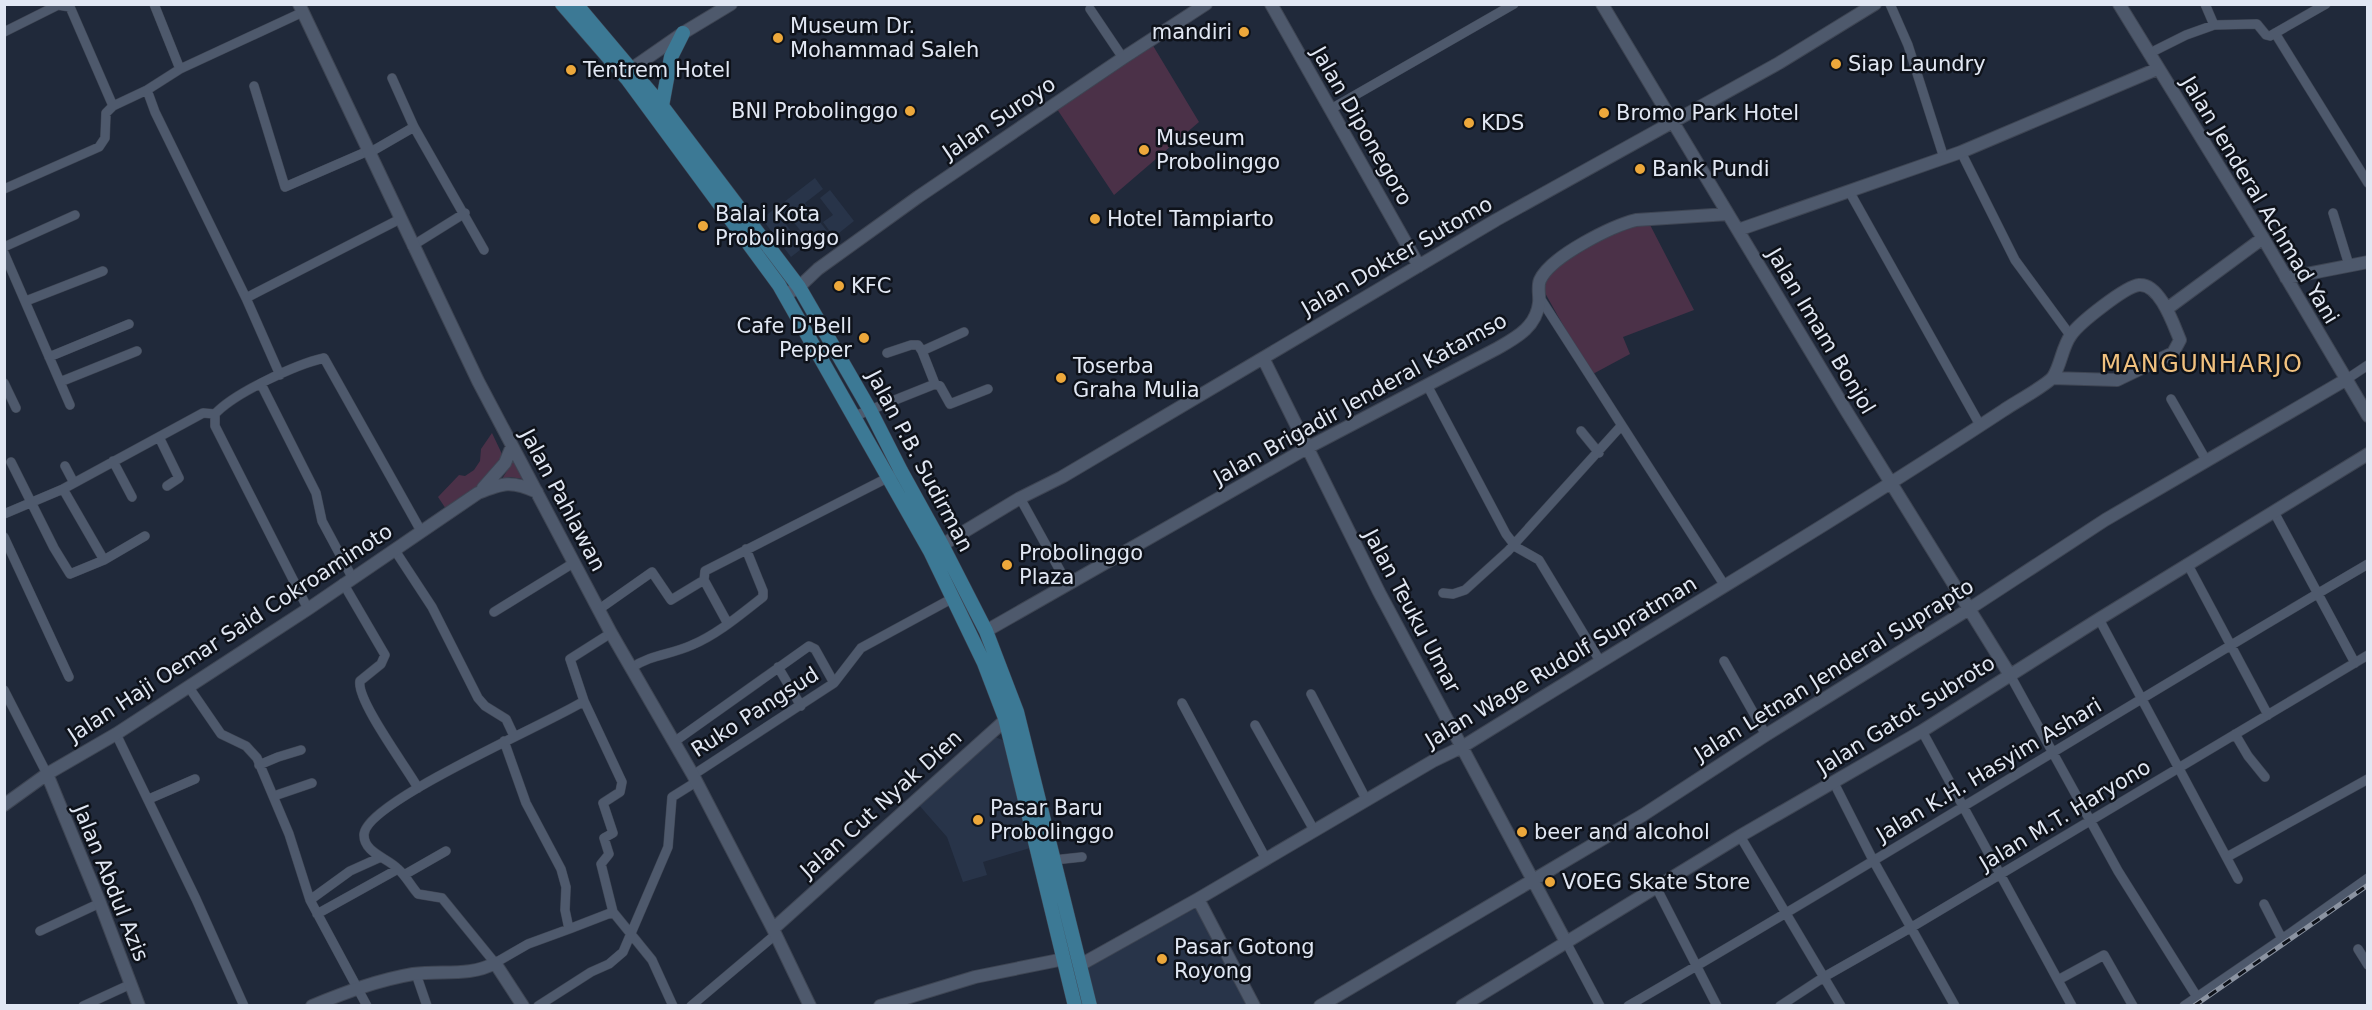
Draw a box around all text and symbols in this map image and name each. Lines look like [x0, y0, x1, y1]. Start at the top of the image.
place label: Museum Dr. Mohammad Saleh [790, 14, 979, 62]
place label: mandiri [1152, 20, 1232, 44]
marker: mandiri [1237, 25, 1251, 39]
marker: Museum Dr. Mohammad Saleh [771, 31, 785, 45]
street label: Jalan Diponegoro [1306, 41, 1417, 210]
place label: Siap Laundry [1848, 52, 1986, 76]
marker: Siap Laundry [1829, 57, 1843, 71]
place label: Tentrem Hotel [582, 58, 731, 82]
marker: Tentrem Hotel [564, 63, 578, 77]
street label: Jalan Jenderal Achmad Yani [2175, 70, 2344, 328]
street label: Jalan Suroyo [936, 72, 1060, 166]
place label: BNI Probolinggo [731, 99, 898, 123]
place label: Bromo Park Hotel [1616, 101, 1799, 125]
marker: BNI Probolinggo [903, 104, 917, 118]
marker: Bromo Park Hotel [1597, 106, 1611, 120]
place label: KDS [1481, 111, 1524, 135]
marker: KDS [1462, 116, 1476, 130]
place label: Museum Probolinggo [1156, 126, 1280, 174]
marker: Museum Probolinggo [1137, 143, 1151, 157]
place label: Bank Pundi [1652, 157, 1770, 181]
marker: Bank Pundi [1633, 162, 1647, 176]
street label: Jalan Dokter Sutomo [1296, 192, 1497, 321]
place label: Balai Kota Probolinggo [715, 202, 839, 250]
place label: Hotel Tampiarto [1107, 207, 1274, 231]
marker: Hotel Tampiarto [1088, 212, 1102, 226]
marker: Balai Kota Probolinggo [696, 219, 710, 233]
street label: Jalan Imam Bonjol [1761, 242, 1880, 418]
place label: KFC [851, 274, 892, 298]
marker: KFC [832, 279, 846, 293]
street label: Jalan Brigadir Jenderal Katamso [1207, 308, 1511, 491]
place label: Cafe D'Bell Pepper [737, 314, 852, 362]
marker: Cafe D'Bell Pepper [857, 331, 871, 345]
district label: MANGUNHARJO [2101, 350, 2303, 378]
place label: Toserba Graha Mulia [1072, 354, 1200, 402]
street label: Jalan P.B. Sudirman [861, 364, 978, 556]
marker: Toserba Graha Mulia [1054, 371, 1068, 385]
street label: Jalan Pahlawan [514, 423, 611, 575]
street label: Jalan Haji Oemar Said Cokroaminoto [62, 519, 397, 748]
street label: Jalan Teuku Umar [1358, 523, 1466, 697]
place label: Probolinggo Plaza [1019, 541, 1143, 589]
marker: Probolinggo Plaza [1000, 558, 1014, 572]
street label: Jalan Wage Rudolf Supratman [1419, 571, 1701, 754]
street label: Jalan Letnan Jenderal Suprapto [1688, 574, 1978, 767]
street label: Jalan Gatot Subroto [1811, 651, 1999, 781]
street label: Ruko Pangsud [687, 662, 823, 762]
street label: Jalan K.H. Hasyim Ashari [1871, 693, 2106, 848]
street label: Jalan Cut Nyak Dien [794, 725, 967, 884]
street label: Jalan M.T. Haryono [1974, 755, 2155, 877]
place label: Pasar Baru Probolinggo [990, 796, 1114, 844]
street label: Jalan Abdul Azis [68, 799, 153, 965]
marker: Pasar Baru Probolinggo [971, 813, 985, 827]
place label: beer and alcohol [1534, 820, 1710, 844]
marker: beer and alcohol [1515, 825, 1529, 839]
place label: VOEG Skate Store [1562, 870, 1750, 894]
marker: VOEG Skate Store [1543, 875, 1557, 889]
place label: Pasar Gotong Royong [1174, 935, 1315, 983]
marker: Pasar Gotong Royong [1155, 952, 1169, 966]

